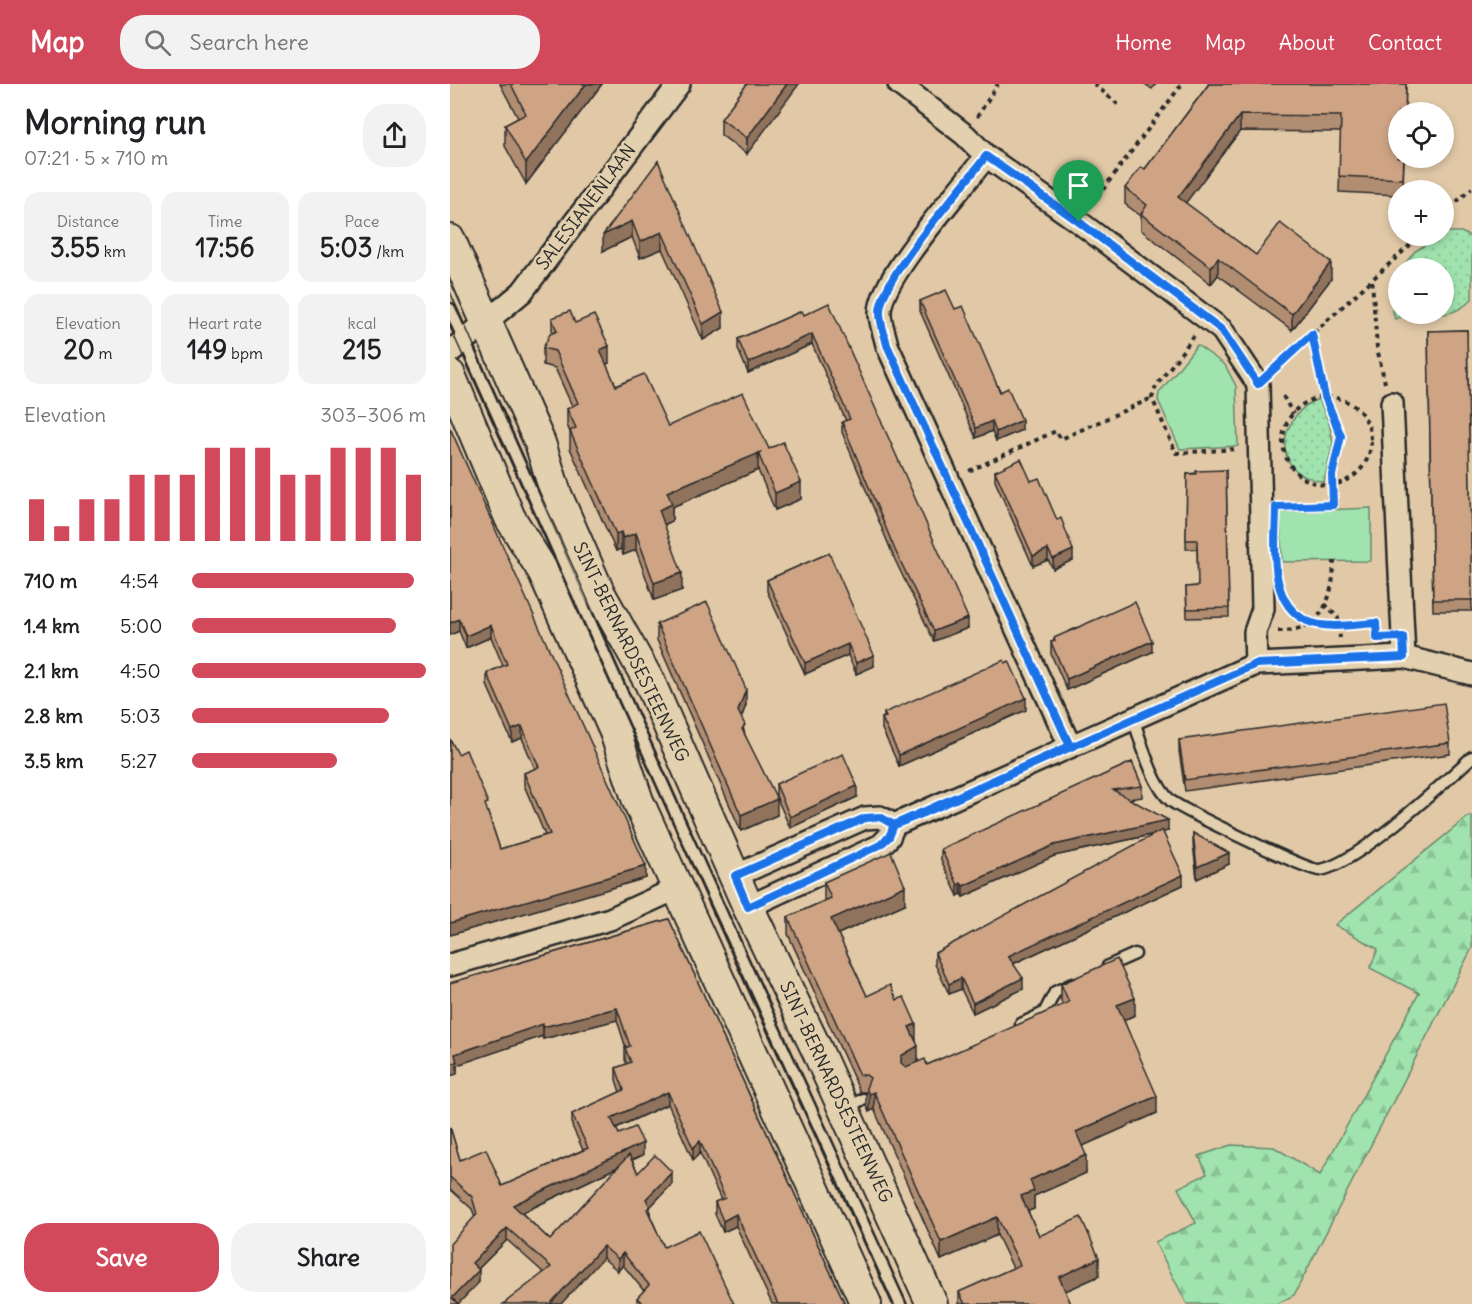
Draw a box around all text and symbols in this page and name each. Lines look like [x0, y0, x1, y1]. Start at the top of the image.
search box [120, 15, 540, 69]
text: Map [30, 24, 84, 60]
icon: search [141, 26, 174, 59]
text: Search here [189, 28, 309, 56]
text: Home [1115, 29, 1172, 56]
text: Map [1205, 29, 1246, 56]
text: About [1279, 29, 1335, 56]
text: Contact [1368, 29, 1442, 56]
text: Morning run [24, 101, 206, 143]
map controls [1388, 102, 1454, 324]
button: locate [1388, 102, 1454, 168]
button: share [363, 104, 426, 167]
street label: SALESIANENLAAN [531, 139, 641, 274]
text: 07:21 · 5 × 710 m [24, 145, 168, 170]
pin [1053, 160, 1104, 222]
icon: arrive [1062, 169, 1095, 202]
button: + [1388, 180, 1454, 246]
text: Distance [57, 211, 119, 231]
text: Time [208, 211, 242, 231]
text: Pace [345, 211, 379, 231]
text: 3.55 [50, 231, 100, 264]
text: 17:56 [196, 231, 254, 264]
text: 5:03 [320, 231, 372, 264]
text: km [100, 241, 126, 261]
text: /km [372, 241, 404, 261]
button: − [1388, 258, 1454, 324]
text: Elevation [55, 313, 121, 333]
text: Heart rate [188, 313, 262, 333]
text: kcal [348, 313, 376, 333]
text: 20 [63, 333, 95, 366]
text: 149 [187, 333, 227, 366]
text: 215 [342, 333, 382, 366]
text: m [95, 343, 113, 363]
text: bpm [227, 343, 263, 363]
text: Elevation [24, 402, 106, 427]
text: 303–306 m [320, 402, 426, 427]
street label: SINT-BERNARDSESTEENWEG [568, 538, 695, 765]
text: 710 m [24, 568, 77, 593]
text: 4:54 [120, 568, 159, 593]
text: 1.4 km [24, 613, 80, 638]
text: 5:00 [120, 613, 162, 638]
text: 2.1 km [24, 658, 79, 683]
text: 4:50 [120, 658, 161, 683]
text: 2.8 km [24, 703, 83, 728]
text: 5:03 [120, 703, 161, 728]
text: 3.5 km [24, 748, 84, 773]
text: 5:27 [120, 748, 157, 773]
street label: SINT-BERNARDSESTEENWEG [775, 977, 898, 1206]
button: Save [24, 1223, 219, 1292]
button: Share [231, 1223, 426, 1292]

